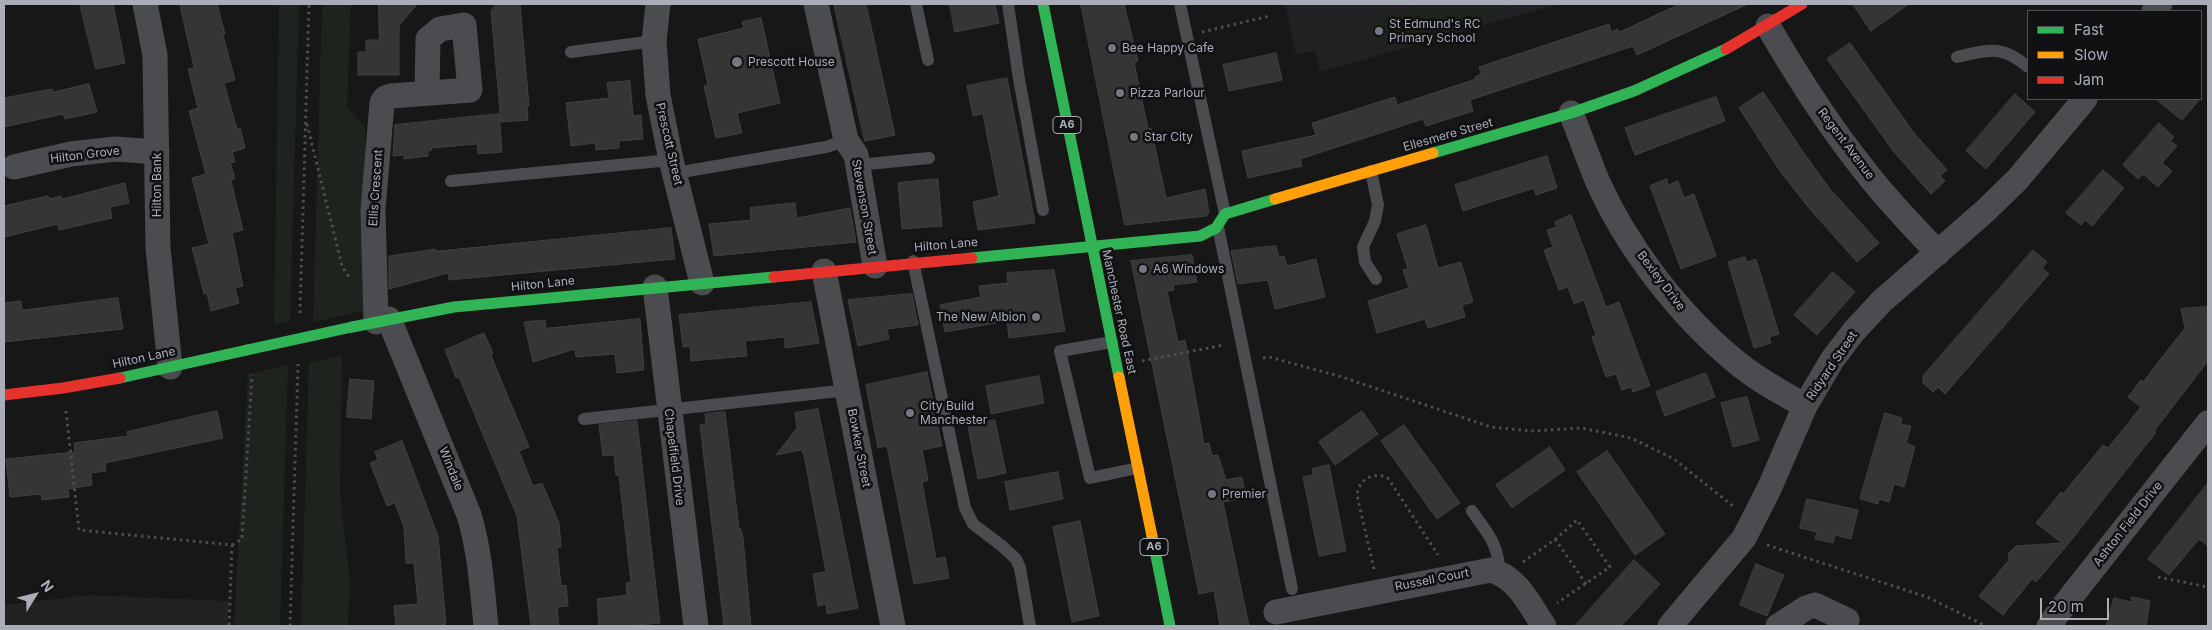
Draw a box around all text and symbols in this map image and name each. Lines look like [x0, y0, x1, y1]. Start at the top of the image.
legend [2027, 10, 2202, 100]
place label: St Edmund's RC Primary School [1389, 17, 1480, 45]
text: Fast [2074, 20, 2104, 39]
marker: St Edmund's RC Primary School [1373, 25, 1385, 37]
place label: Bee Happy Cafe [1122, 41, 1214, 55]
marker: Bee Happy Cafe [1106, 42, 1118, 54]
text: Slow [2074, 45, 2108, 64]
marker: Prescott House [730, 55, 744, 69]
place label: Prescott House [748, 55, 835, 69]
text: Jam [2074, 70, 2104, 89]
place label: Pizza Parlour [1130, 86, 1205, 100]
marker: Pizza Parlour [1114, 87, 1126, 99]
street label: Prescott Street [653, 101, 685, 187]
street label: Regent Avenue [1815, 106, 1877, 182]
street label: Ellesmere Street [1402, 115, 1494, 155]
road number: A6 [1053, 116, 1081, 134]
place label: Star City [1144, 130, 1193, 144]
marker: Star City [1128, 131, 1140, 143]
street label: Hilton Grove [49, 144, 121, 166]
street label: Ellis Crescent [366, 149, 386, 227]
street label: Hilton Bank [150, 153, 164, 217]
street label: Stevenson Street [849, 158, 879, 256]
street label: Hilton Lane [914, 235, 978, 255]
street label: Manchester Road East [1099, 248, 1139, 376]
street label: Bexley Drive [1634, 248, 1688, 314]
place label: A6 Windows [1153, 262, 1224, 276]
marker: A6 Windows [1137, 263, 1149, 275]
street label: Hilton Lane [510, 273, 576, 295]
place label: The New Albion [936, 310, 1026, 324]
marker: The New Albion [1030, 311, 1042, 323]
street label: Ridyard Street [1804, 329, 1860, 403]
street label: Hilton Lane [111, 344, 177, 372]
place label: City Build Manchester [920, 399, 987, 427]
marker: City Build Manchester [904, 407, 916, 419]
street label: Chapelfield Drive [661, 408, 687, 506]
street label: Bowker Street [844, 408, 874, 488]
street label: Windale [436, 445, 466, 493]
street label: Ashton Field Drive [2090, 479, 2166, 569]
place label: Premier [1222, 487, 1266, 501]
marker: Premier [1206, 488, 1218, 500]
road number: A6 [1140, 538, 1168, 556]
street label: Russell Court [1394, 566, 1470, 594]
north arrow [10, 570, 60, 620]
text: N [38, 577, 58, 595]
scale bar [2042, 588, 2111, 620]
text: 20 m [2048, 597, 2084, 616]

